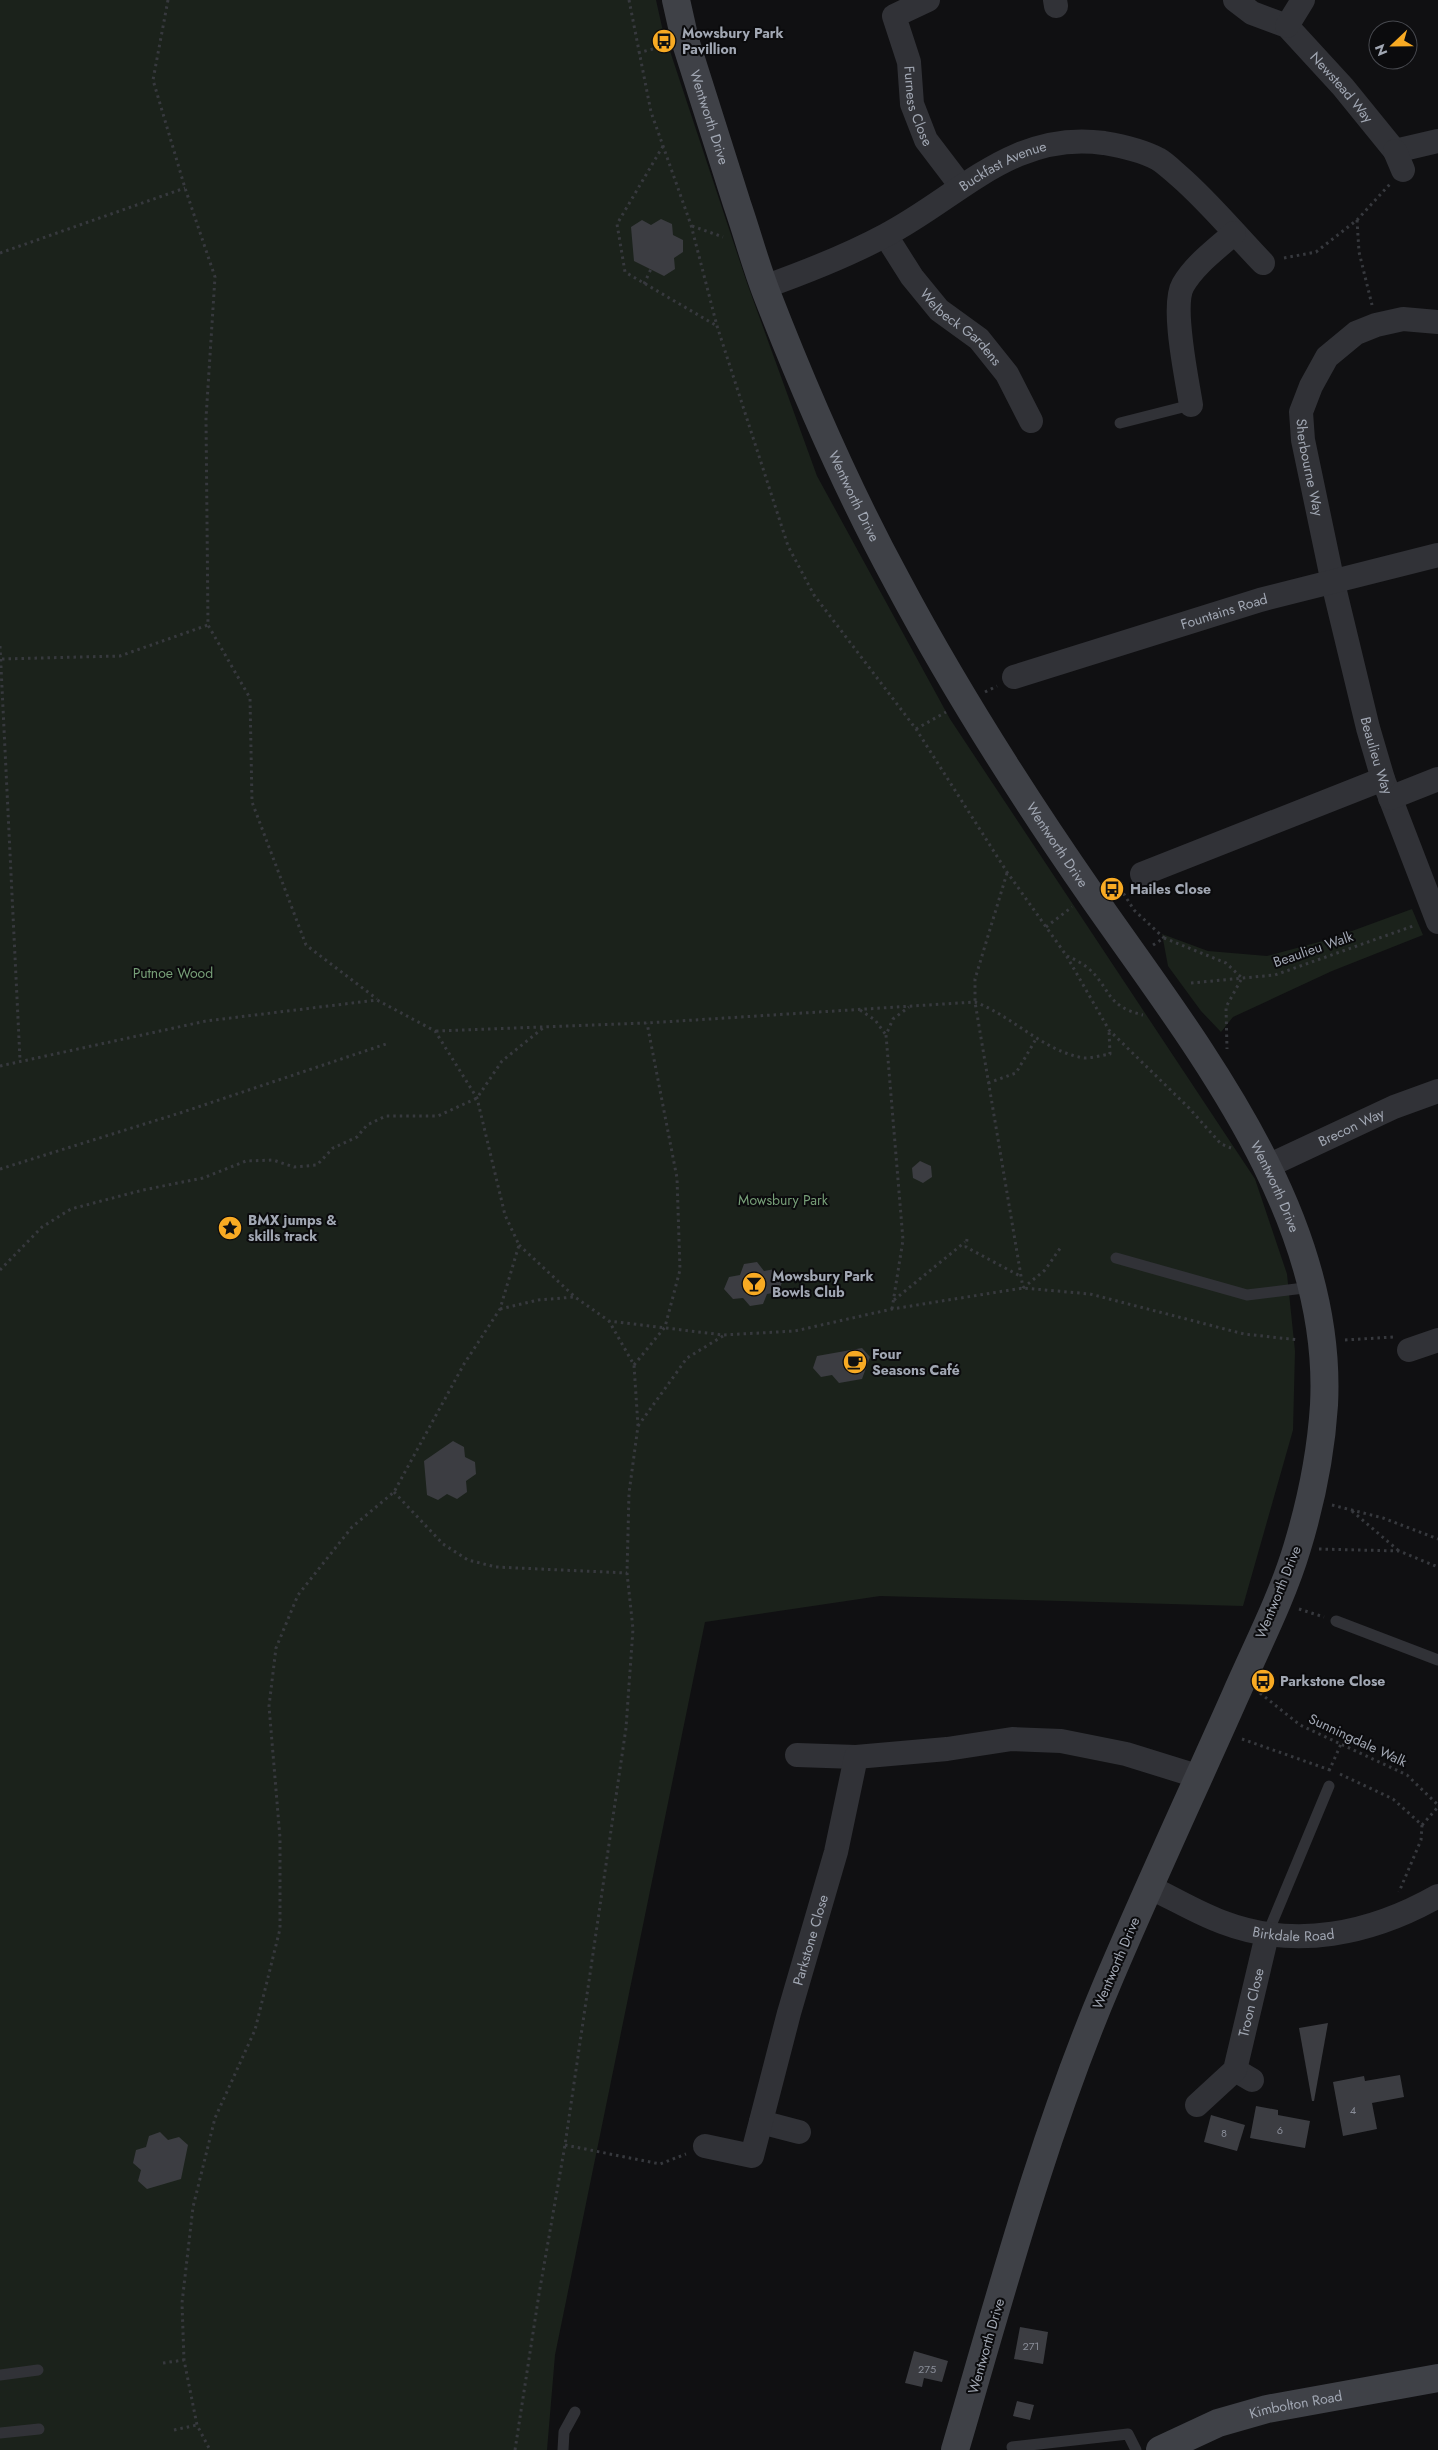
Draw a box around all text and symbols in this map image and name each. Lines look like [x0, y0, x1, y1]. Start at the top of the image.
north arrow [1368, 20, 1418, 70]
place label: Mowsbury Park Pavillion [682, 23, 784, 59]
bus stop icon: Mowsbury Park Pavillion [651, 28, 677, 54]
text: N [1370, 41, 1392, 59]
street label: Newstead Way [1306, 47, 1379, 128]
street label: Furness Close [899, 65, 937, 150]
street label: Wentworth Drive [685, 67, 734, 167]
street label: Buckfast Avenue [955, 136, 1048, 196]
street label: Welbeck Gardens [915, 284, 1007, 370]
street label: Sherbourne Way [1291, 418, 1329, 519]
street label: Wentworth Drive [824, 447, 885, 545]
street label: Fountains Road [1178, 589, 1270, 634]
street label: Beaulieu Way [1356, 715, 1398, 798]
street label: Wentworth Drive [1021, 798, 1093, 891]
bus stop icon: Hailes Close [1099, 876, 1125, 902]
place label: Hailes Close [1130, 879, 1211, 899]
street label: Beaulieu Walk [1270, 926, 1356, 972]
park label: Putnoe Wood [133, 963, 213, 983]
street label: Brecon Way [1315, 1103, 1388, 1151]
street label: Wentworth Drive [1246, 1137, 1305, 1235]
park label: Mowsbury Park [738, 1190, 829, 1210]
place label: BMX jumps & skills track [248, 1210, 337, 1246]
place icon: BMX jumps & skills track [217, 1215, 243, 1241]
place label: Mowsbury Park Bowls Club [772, 1266, 874, 1302]
bar icon: Mowsbury Park Bowls Club [741, 1271, 767, 1297]
place label: Four Seasons Café [872, 1344, 960, 1380]
cafe icon: Four Seasons Café [842, 1349, 868, 1375]
street label: Wentworth Drive [1250, 1543, 1306, 1641]
bus stop icon: Parkstone Close [1250, 1668, 1276, 1694]
place label: Parkstone Close [1280, 1671, 1385, 1691]
street label: Sunningdale Walk [1305, 1708, 1411, 1772]
street label: Parkstone Close [788, 1892, 833, 1988]
street label: Wentworth Drive [1088, 1914, 1144, 2012]
street label: Birkdale Road [1251, 1921, 1336, 1946]
street label: Troon Close [1233, 1966, 1269, 2039]
house number: 4 [1350, 2102, 1357, 2118]
house number: 6 [1277, 2122, 1283, 2138]
house number: 8 [1221, 2125, 1227, 2141]
street label: Wentworth Drive [963, 2296, 1009, 2396]
house number: 271 [1023, 2338, 1039, 2354]
house number: 275 [918, 2361, 936, 2377]
street label: Kimbolton Road [1247, 2386, 1344, 2424]

